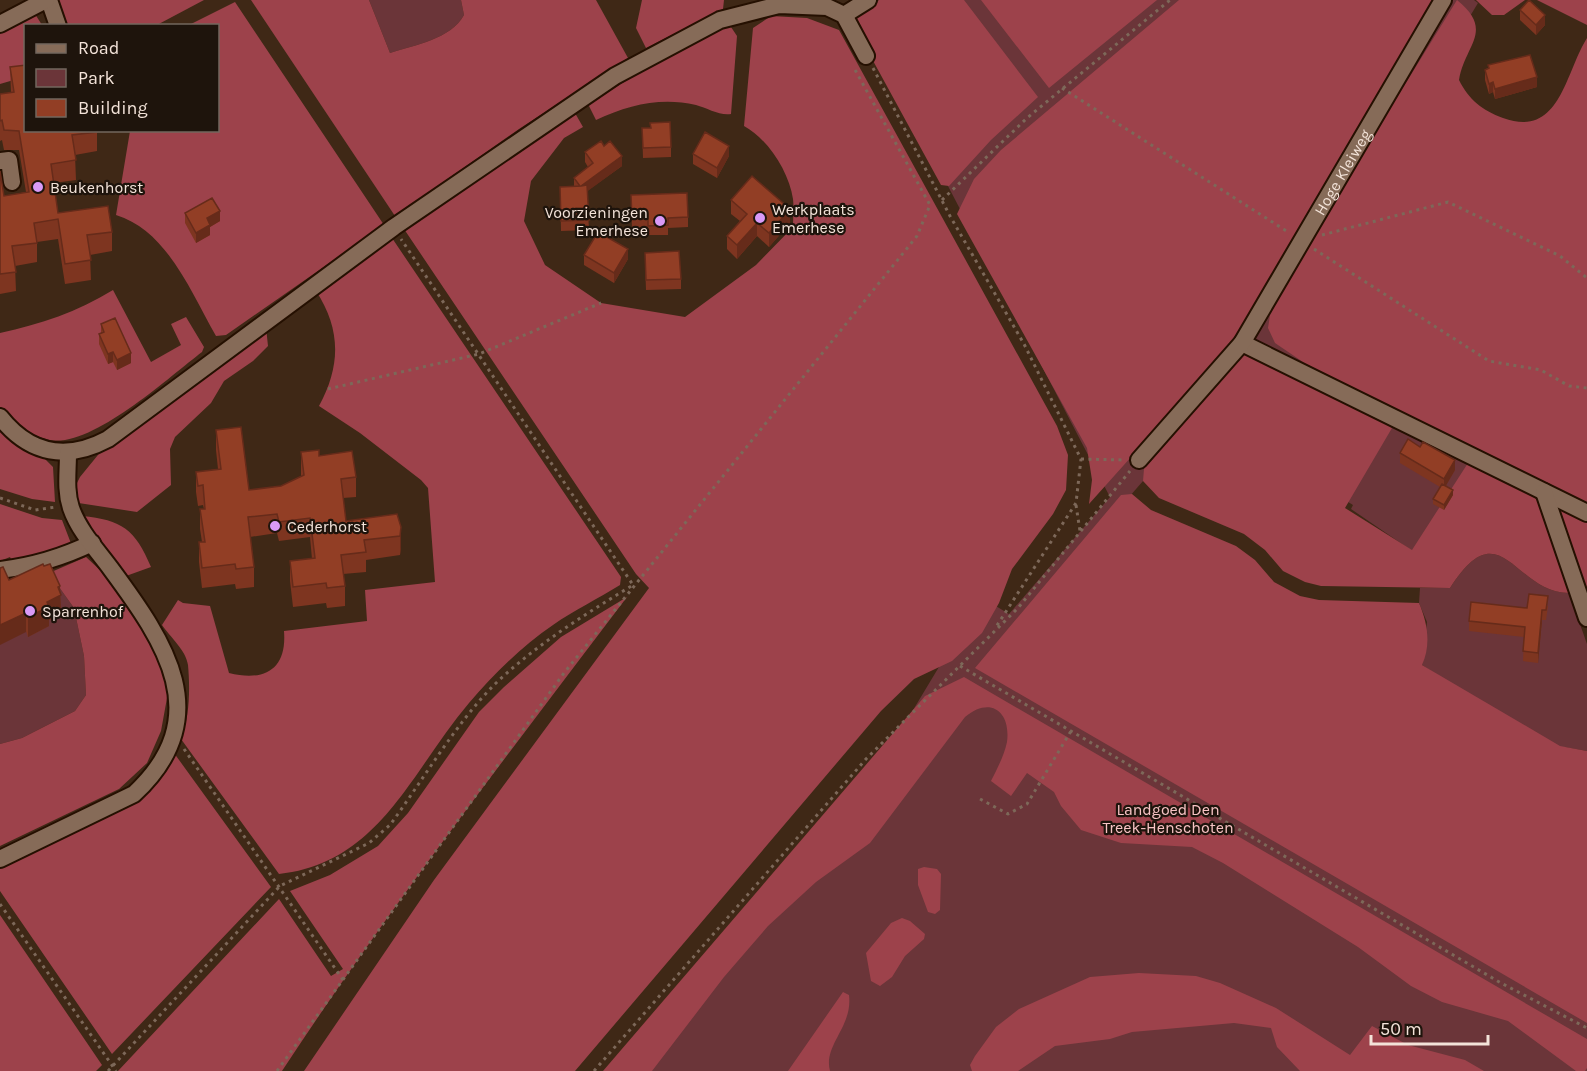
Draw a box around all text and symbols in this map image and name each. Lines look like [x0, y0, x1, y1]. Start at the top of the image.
legend [24, 24, 219, 132]
text: Road [78, 37, 119, 59]
text: Park [78, 67, 115, 89]
text: Building [78, 97, 148, 119]
street label: Hoge Kleiweg [1310, 126, 1375, 219]
place label: Beukenhorst [50, 178, 143, 197]
marker: Beukenhorst [31, 180, 45, 194]
place label: Werkplaats Emerhese [772, 200, 855, 237]
place label: Voorzieningen Emerhese [545, 203, 648, 240]
marker: Werkplaats Emerhese [753, 211, 767, 225]
marker: Voorzieningen Emerhese [653, 214, 667, 228]
place label: Cederhorst [287, 517, 367, 536]
marker: Cederhorst [268, 519, 282, 533]
place label: Sparrenhof [42, 602, 124, 621]
marker: Sparrenhof [23, 604, 37, 618]
park label: Landgoed Den Treek-Henschoten [1102, 800, 1234, 837]
scale bar [1371, 1008, 1488, 1046]
text: 50 m [1380, 1018, 1422, 1040]

